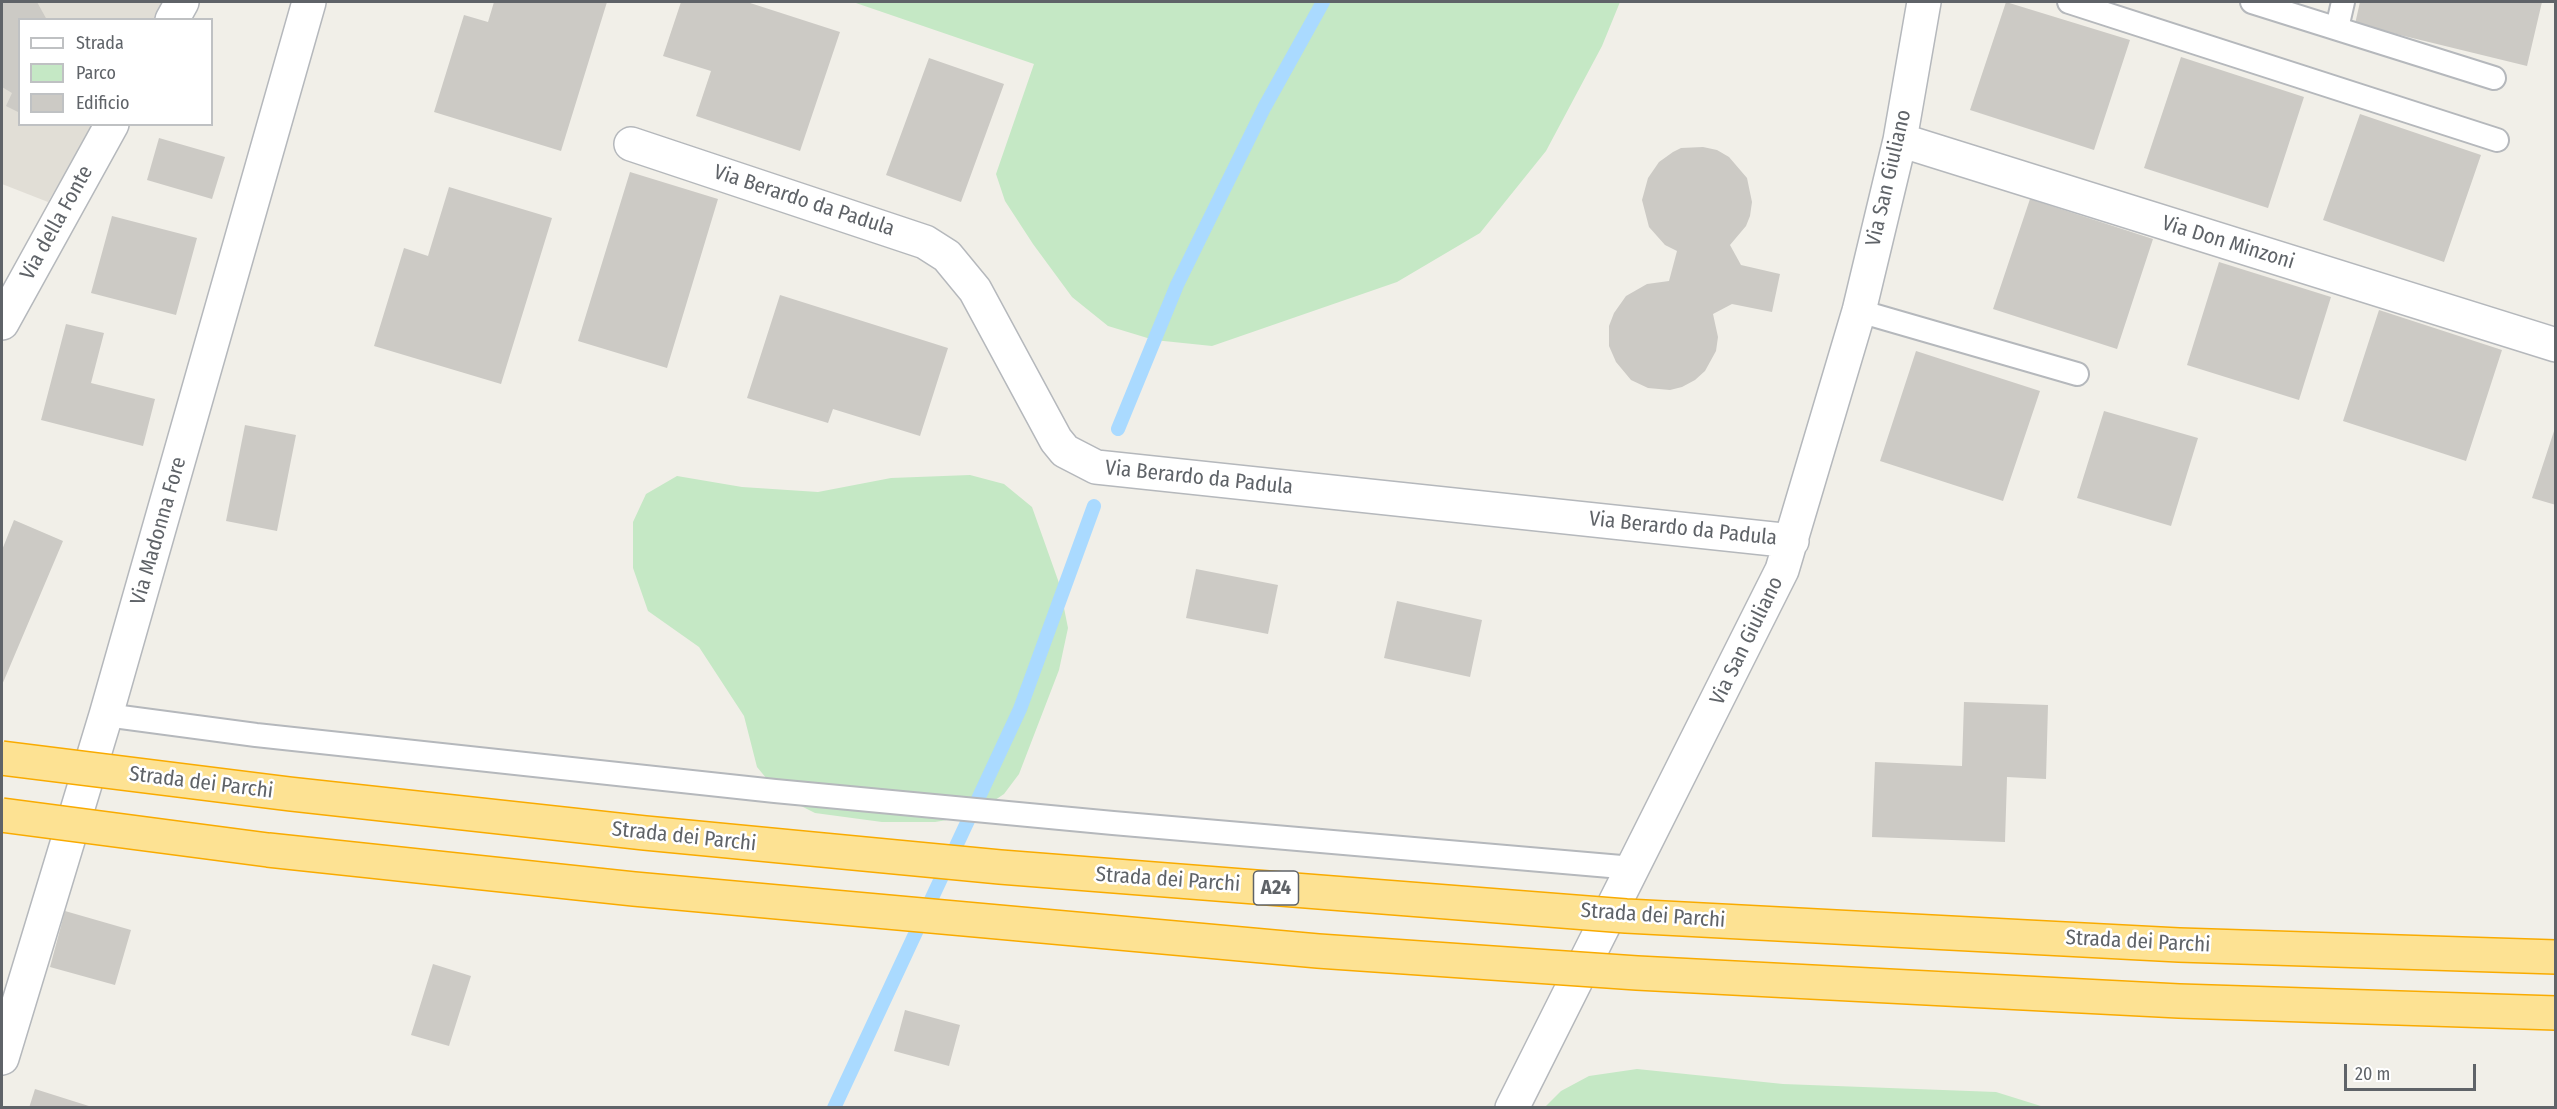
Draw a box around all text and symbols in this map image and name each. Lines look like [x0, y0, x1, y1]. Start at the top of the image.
legend [18, 18, 213, 126]
text: Strada [76, 32, 124, 54]
text: Parco [76, 62, 116, 84]
text: Edificio [76, 92, 129, 114]
street label: Via San Giuliano [1861, 107, 1917, 249]
street label: Via Berardo da Padula [710, 160, 898, 242]
street label: Via della Fonte [15, 162, 99, 284]
street label: Via Don Minzoni [2159, 211, 2297, 275]
street label: Via Madonna Fore [126, 454, 192, 608]
street label: Via Berardo da Padula [1104, 456, 1294, 500]
street label: Via Berardo da Padula [1588, 507, 1778, 551]
street label: Via San Giuliano [1705, 573, 1789, 709]
street label: Strada dei Parchi [128, 762, 274, 804]
street label: Strada dei Parchi [611, 817, 757, 857]
street label: Strada dei Parchi [1095, 862, 1241, 898]
road number: A24 [1254, 871, 1298, 905]
street label: Strada dei Parchi [1580, 898, 1726, 934]
street label: Strada dei Parchi [2065, 926, 2211, 958]
scale bar [2347, 1052, 2479, 1090]
text: 20 m [2355, 1063, 2390, 1085]

